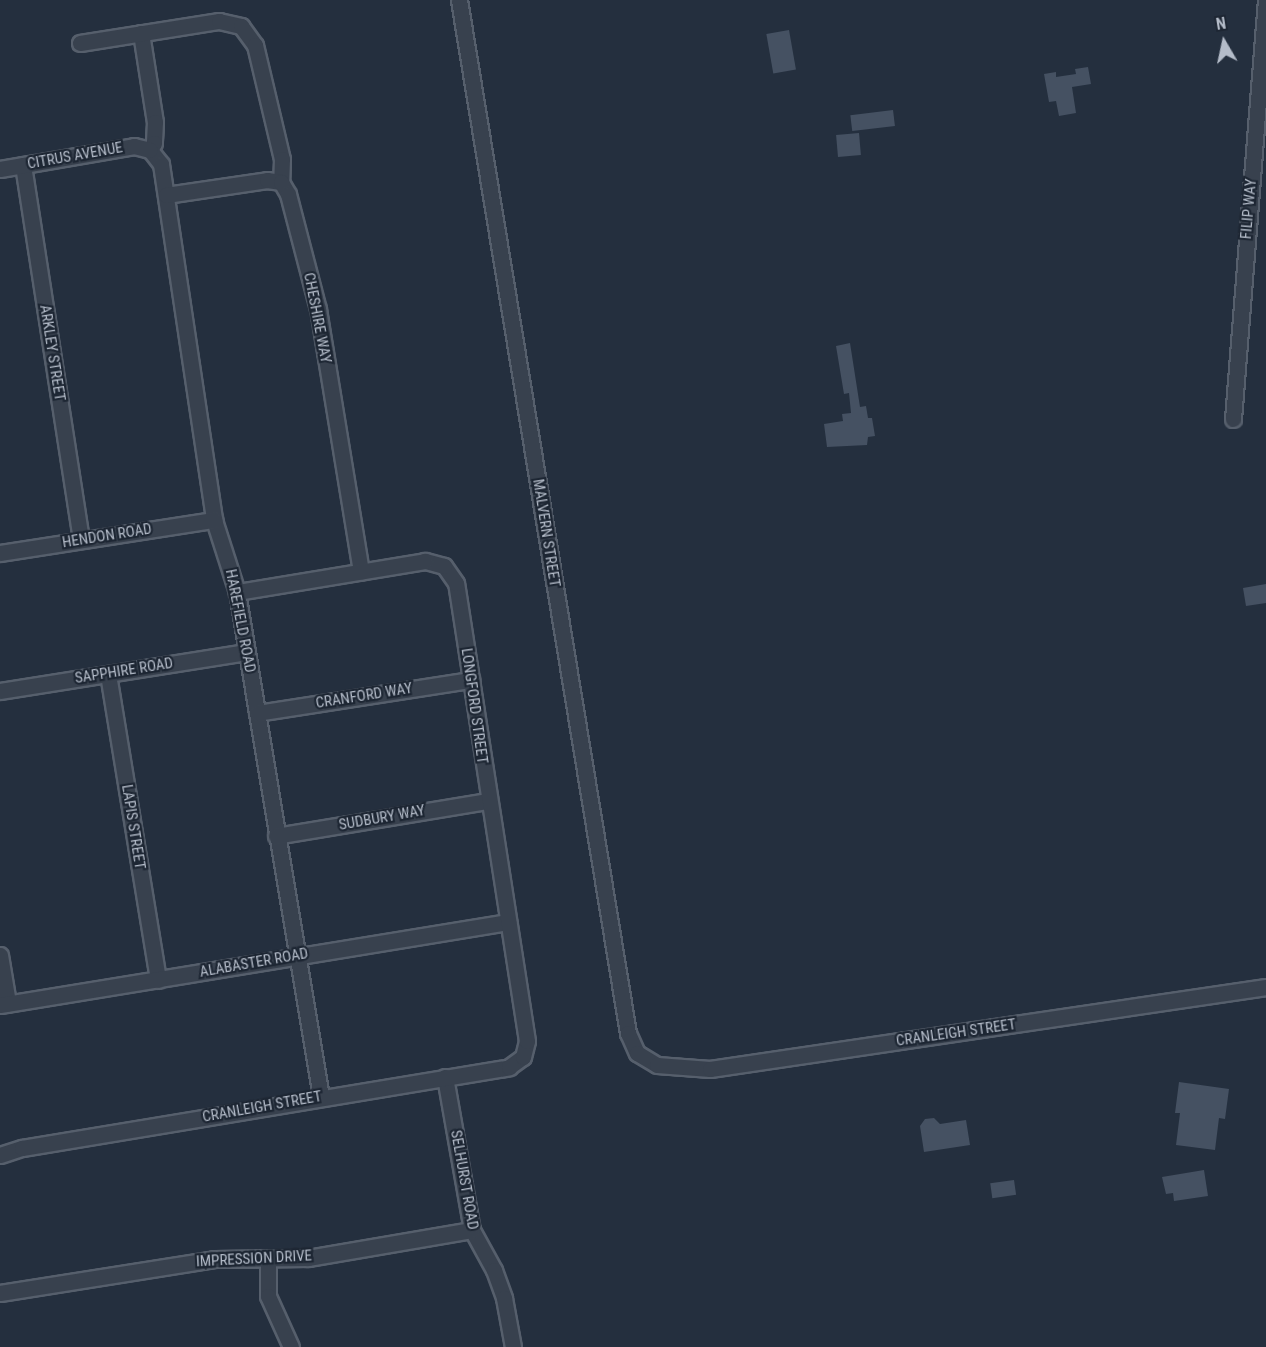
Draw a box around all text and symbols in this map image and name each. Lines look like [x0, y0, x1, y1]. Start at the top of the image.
north arrow [1194, 12, 1254, 72]
text: N [1215, 14, 1227, 34]
street label: CITRUS AVENUE [26, 139, 124, 173]
street label: FILIP WAY [1237, 178, 1261, 240]
street label: CHESHIRE WAY [299, 271, 335, 365]
street label: ARKLEY STREET [36, 304, 68, 402]
street label: MALVERN STREET [529, 478, 563, 588]
street label: HENDON ROAD [61, 520, 153, 552]
street label: HAREFIELD ROAD [221, 568, 259, 674]
street label: LONGFORD STREET [457, 647, 491, 765]
street label: SAPPHIRE ROAD [74, 654, 174, 688]
street label: CRANFORD WAY [314, 679, 414, 713]
street label: LAPIS STREET [117, 783, 149, 871]
street label: SUDBURY WAY [337, 802, 427, 834]
street label: ALABASTER ROAD [198, 945, 310, 981]
street label: CRANLEIGH STREET [895, 1016, 1017, 1050]
street label: CRANLEIGH STREET [201, 1088, 323, 1126]
street label: SELHURST ROAD [446, 1129, 482, 1231]
street label: IMPRESSION DRIVE [196, 1247, 312, 1271]

